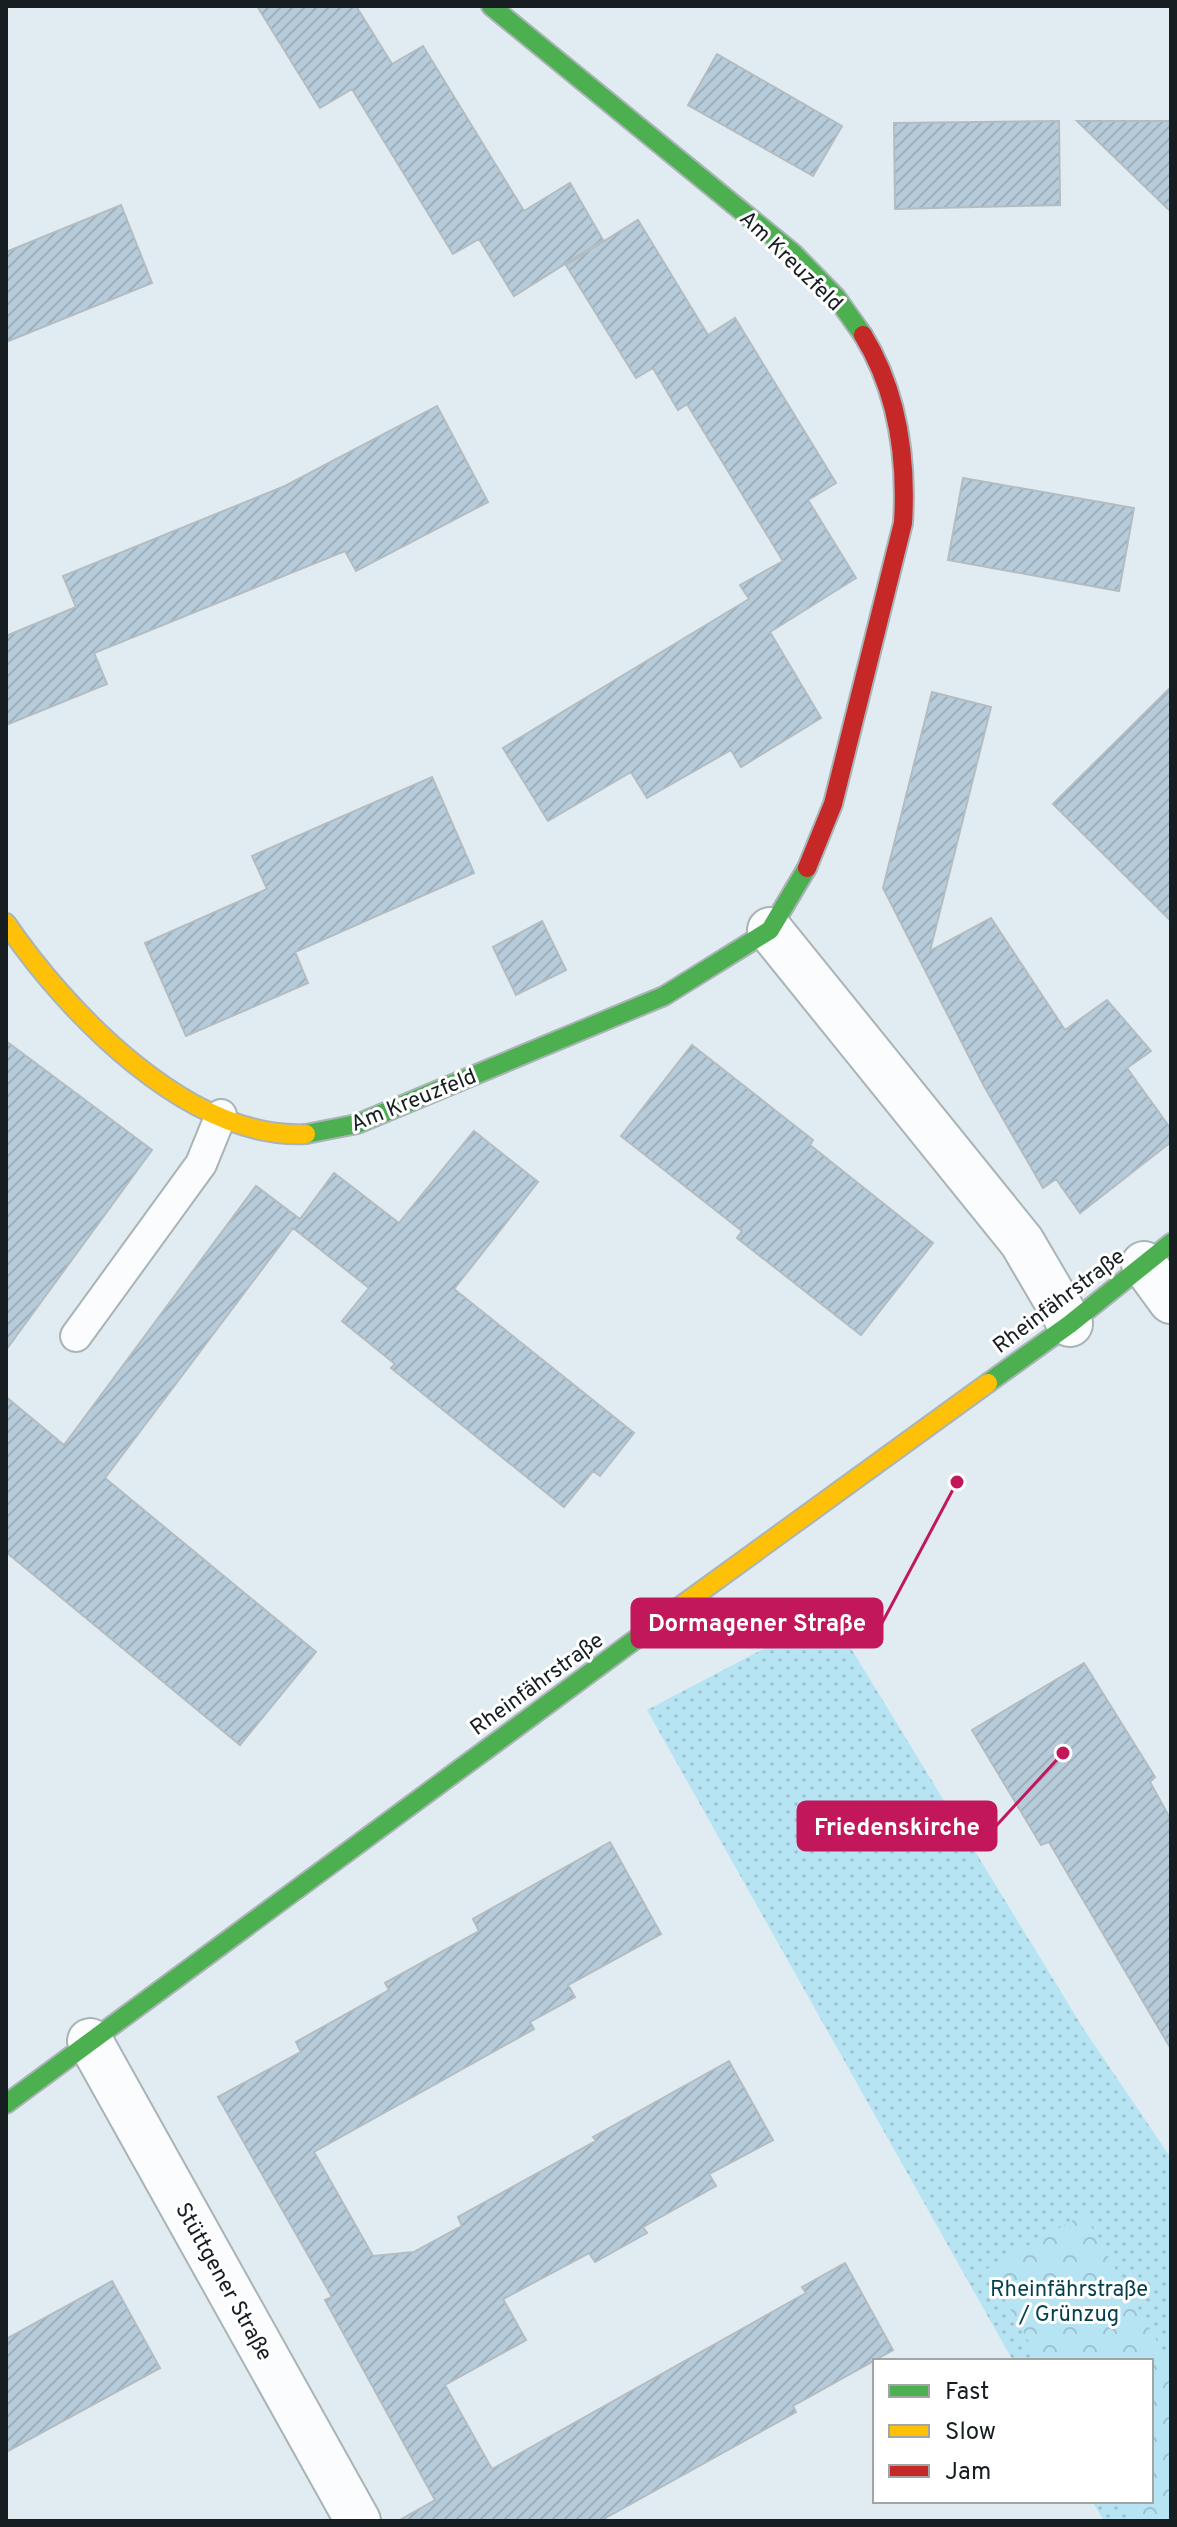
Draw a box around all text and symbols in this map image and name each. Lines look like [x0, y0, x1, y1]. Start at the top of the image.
street label: Am Kreuzfeld [733, 206, 848, 318]
street label: Am Kreuzfeld [347, 1064, 481, 1139]
street label: Rheinfährstraße [988, 1244, 1131, 1360]
callout: Dormagener Straße [632, 1599, 882, 1647]
text: Dormagener Straße [648, 1610, 866, 1640]
street label: Rheinfährstraße [466, 1628, 609, 1742]
callout: Friedenskirche [798, 1802, 996, 1850]
text: Friedenskirche [814, 1814, 980, 1844]
street label: Stüttgener Straße [168, 2198, 277, 2366]
park label: Rheinfährstraße / Grünzug [990, 2277, 1148, 2329]
legend [873, 2359, 1153, 2503]
text: Fast [945, 2378, 989, 2408]
text: Slow [945, 2418, 996, 2448]
text: Jam [945, 2458, 991, 2488]

